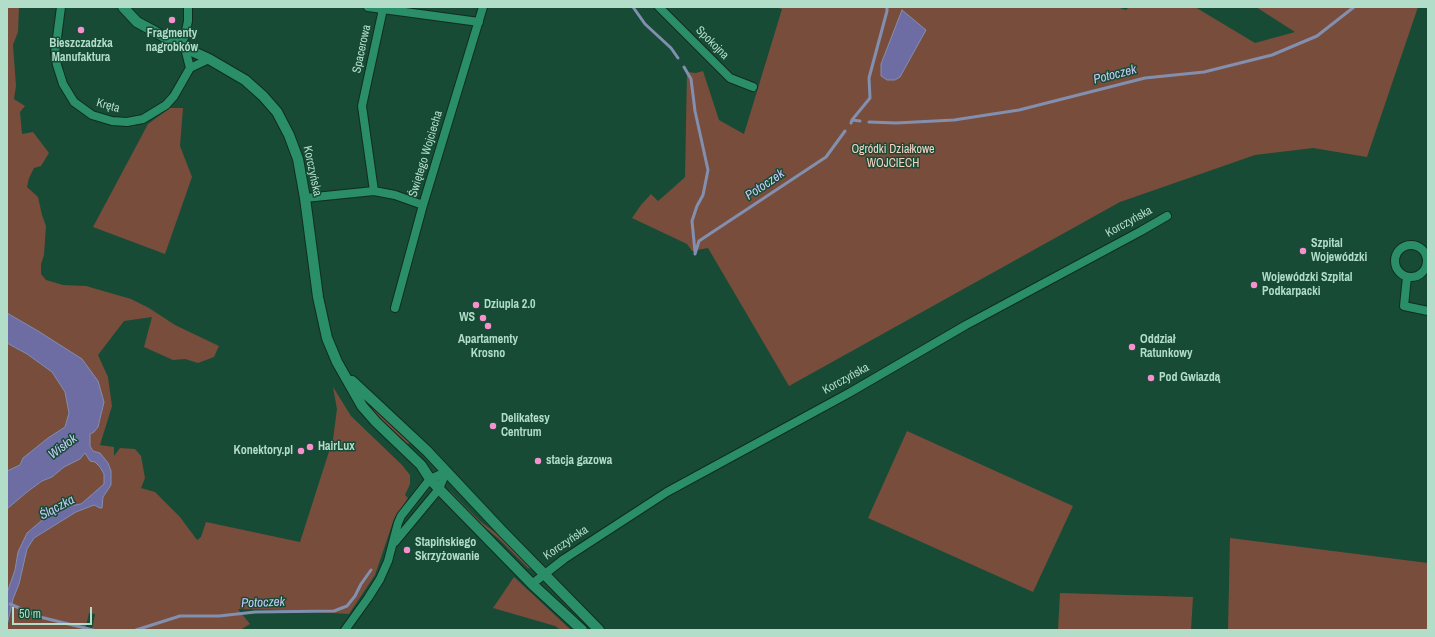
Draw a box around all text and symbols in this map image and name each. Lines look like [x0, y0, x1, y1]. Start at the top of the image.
marker: Fragmenty nagrobków [167, 15, 177, 25]
street label: Spacerowa [350, 23, 374, 75]
street label: Spokojna [692, 23, 732, 63]
marker: Bieszczadzka Manufaktura [76, 25, 86, 35]
place label: Fragmenty nagrobków [146, 27, 198, 55]
place label: Bieszczadzka Manufaktura [49, 37, 113, 65]
water label: Potoczek [1092, 62, 1138, 88]
street label: Kręta [95, 96, 121, 116]
street label: Świętego Wojciecha [406, 109, 446, 199]
park label: Ogródki Działkowe WOJCIECH [851, 143, 935, 171]
street label: Korczyńska [300, 145, 324, 197]
water label: Potoczek [742, 166, 788, 204]
street label: Korczyńska [1103, 203, 1155, 241]
place label: Szpital Wojewódzki [1311, 237, 1367, 265]
marker: Szpital Wojewódzki [1298, 246, 1308, 256]
place label: Wojewódzki Szpital Podkarpacki [1262, 271, 1353, 299]
marker: Wojewódzki Szpital Podkarpacki [1249, 280, 1259, 290]
place label: Dziupla 2.0 [484, 298, 535, 312]
marker: Dziupla 2.0 [471, 300, 481, 310]
place label: WS [459, 311, 475, 325]
marker: WS [478, 313, 488, 323]
marker: Apartamenty Krosno [483, 321, 493, 331]
place label: Apartamenty Krosno [458, 333, 518, 361]
place label: Oddział Ratunkowy [1140, 333, 1192, 361]
marker: Oddział Ratunkowy [1127, 342, 1137, 352]
street label: Korczyńska [820, 360, 872, 398]
place label: Pod Gwiazdą [1159, 371, 1220, 385]
marker: Pod Gwiazdą [1146, 373, 1156, 383]
place label: Delikatesy Centrum [501, 412, 550, 440]
marker: Delikatesy Centrum [488, 421, 498, 431]
water label: Wisłok [46, 431, 80, 463]
place label: HairLux [318, 440, 355, 454]
marker: HairLux [305, 442, 315, 452]
place label: Konektory.pl [234, 444, 293, 458]
marker: Konektory.pl [296, 446, 306, 456]
place label: stacja gazowa [546, 454, 612, 468]
marker: stacja gazowa [533, 456, 543, 466]
water label: Ślączka [37, 492, 77, 524]
street label: Korczyńska [541, 523, 591, 563]
place label: Stapińskiego Skrzyżowanie [415, 536, 480, 564]
marker: Stapińskiego Skrzyżowanie [402, 545, 412, 555]
water label: Potoczek [241, 594, 285, 612]
scale bar [14, 599, 94, 625]
text: 50 m [19, 606, 41, 622]

